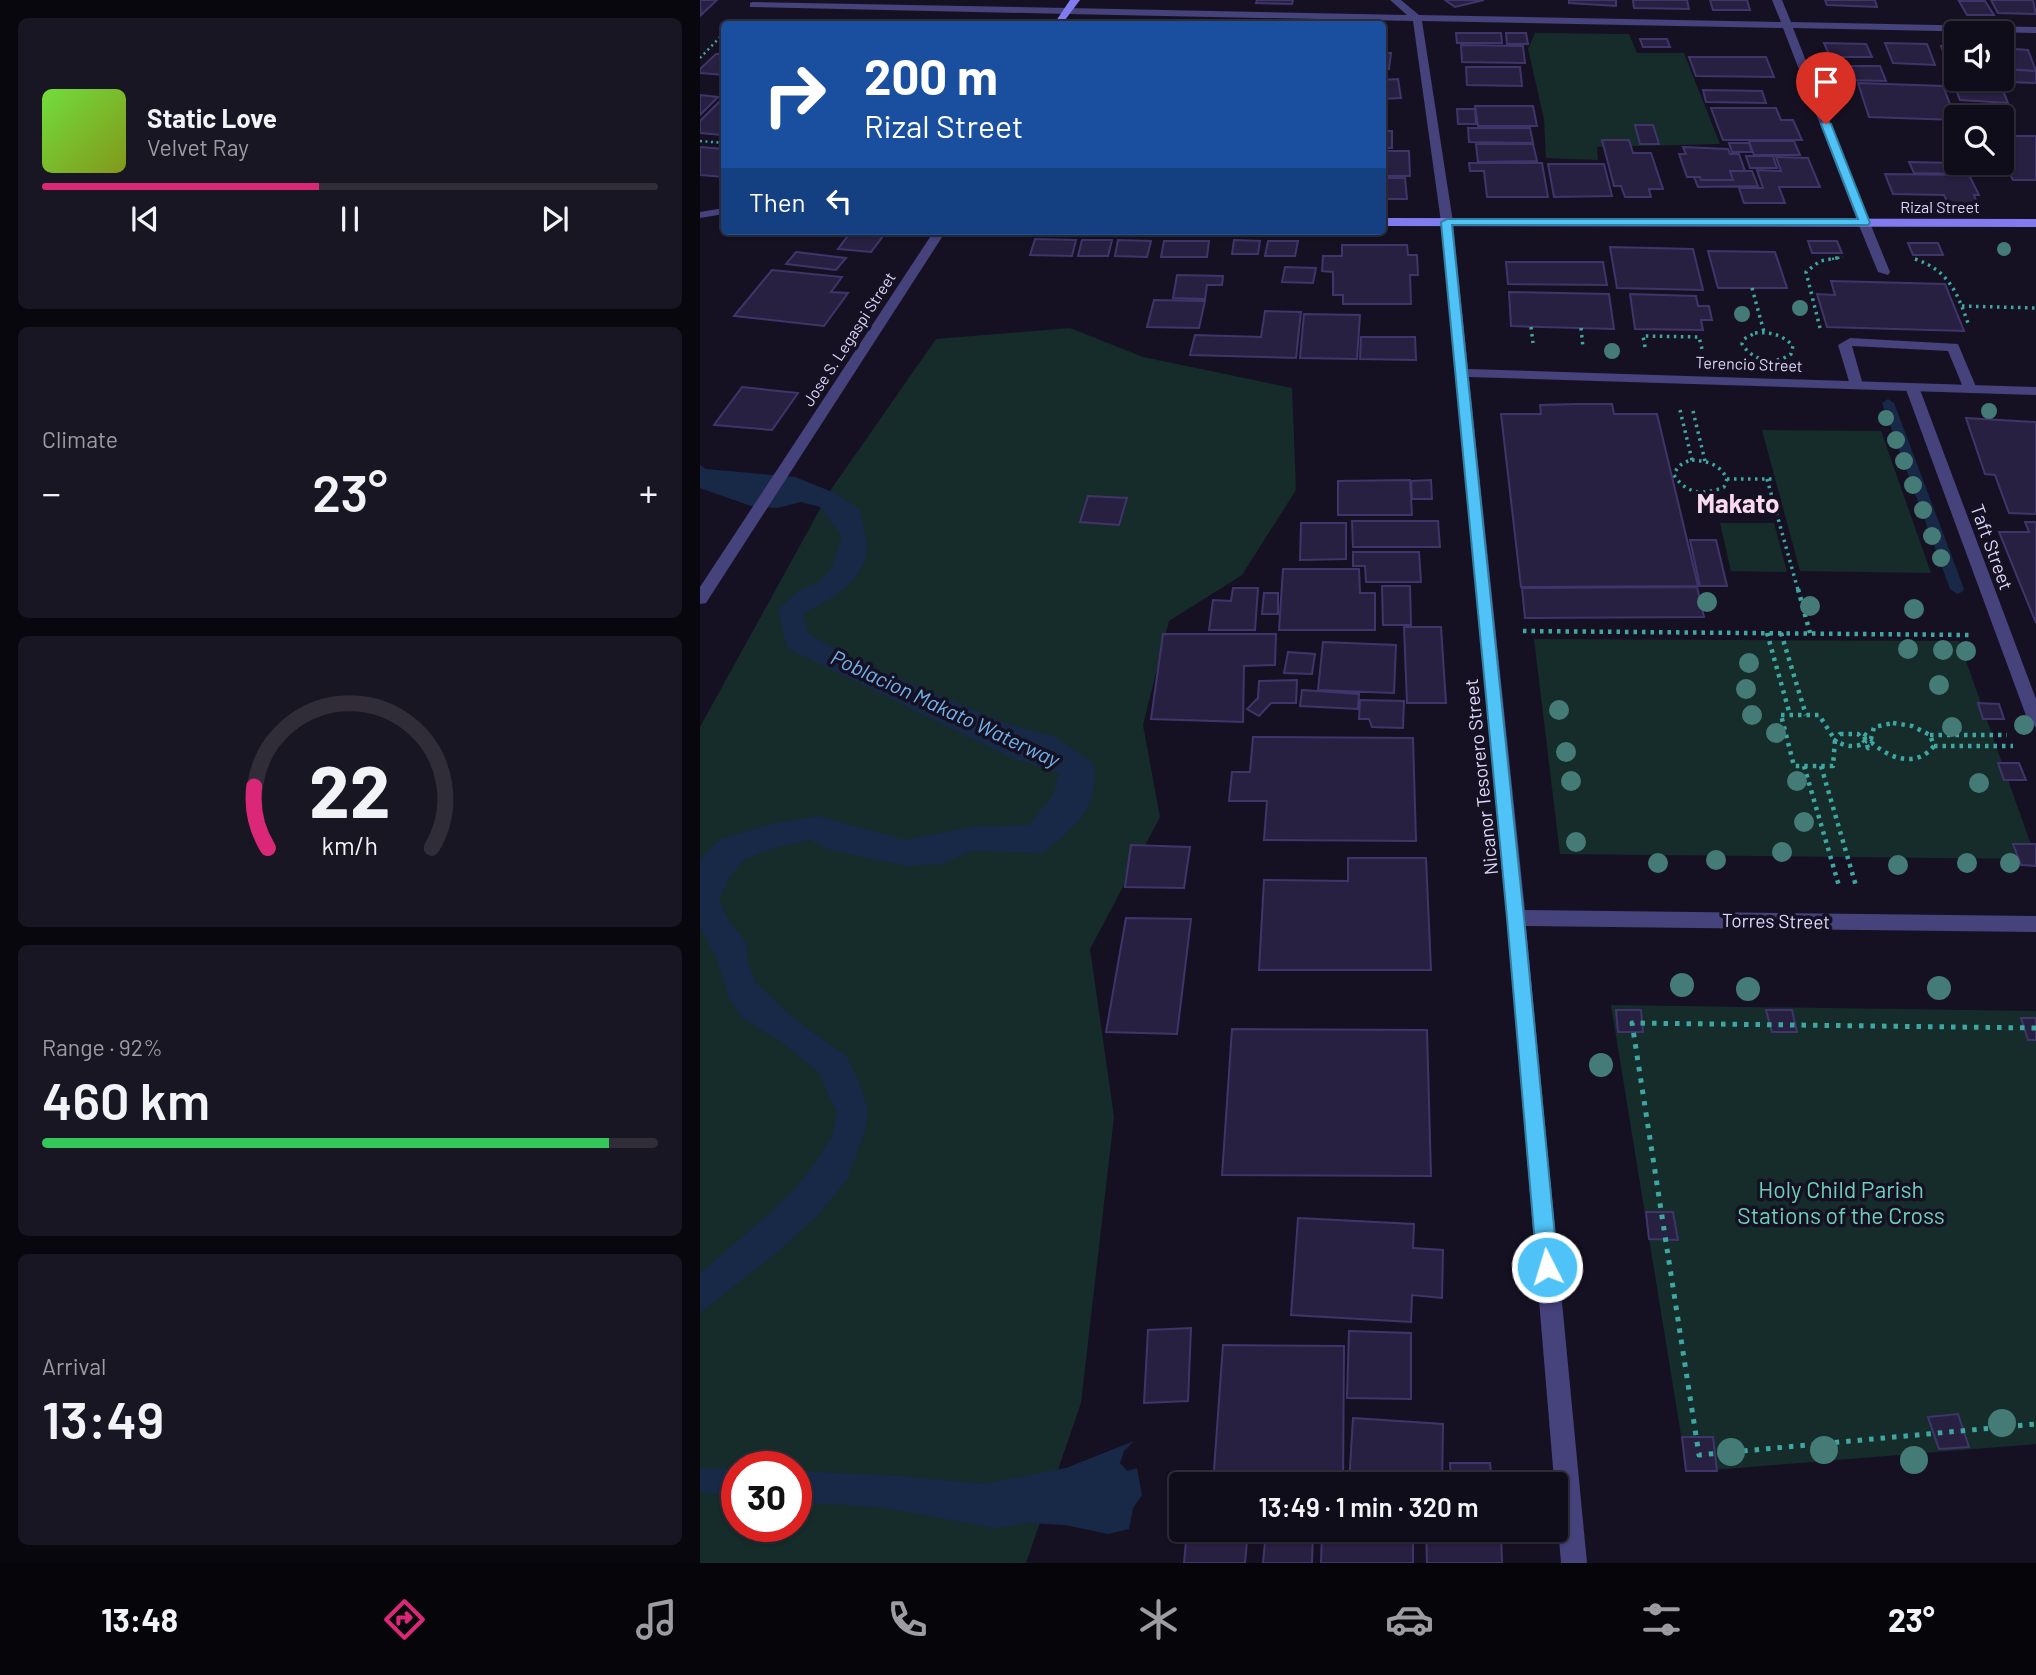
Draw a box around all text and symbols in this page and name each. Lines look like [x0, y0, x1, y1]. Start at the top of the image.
map controls [1944, 21, 2014, 175]
button: sound [1944, 21, 2014, 91]
text: 200 m [864, 46, 998, 105]
icon: right [749, 49, 840, 140]
pin [1796, 52, 1856, 124]
icon: arrive [1807, 63, 1845, 101]
text: Static Love [147, 102, 277, 133]
button: search [1944, 105, 2014, 175]
text: Rizal Street [864, 106, 1023, 144]
text: Velvet Ray [147, 133, 249, 161]
icon: left [820, 182, 858, 220]
text: Then [749, 186, 806, 217]
street label: Rizal Street [1900, 197, 1980, 216]
icon: previous [126, 200, 164, 238]
icon: pause [331, 200, 369, 238]
icon: next [536, 200, 574, 238]
street label: Jose S. Legaspi Street [798, 268, 899, 409]
street label: Terencio Street [1695, 352, 1803, 375]
text: Climate [42, 425, 118, 453]
text: 23° [312, 460, 388, 522]
text: − [42, 469, 61, 515]
text: + [639, 469, 658, 515]
district label: Makato [1696, 487, 1780, 518]
street label: Taft Street [1966, 501, 2019, 593]
water label: Poblacion Makato Waterway [827, 644, 1065, 772]
street label: Nicanor Tesorero Street [1459, 678, 1502, 876]
text: 22 [309, 745, 391, 833]
text: km/h [322, 829, 378, 859]
street label: Torres Street [1722, 908, 1830, 933]
text: Range · 92% [42, 1033, 163, 1061]
text: 460 km [42, 1068, 210, 1130]
park label: Holy Child Parish Stations of the Cross [1737, 1175, 1945, 1229]
position arrow [1510, 1230, 1584, 1304]
text: Arrival [42, 1352, 106, 1380]
text: 13:49 [42, 1387, 164, 1449]
speed limit sign: 30 [721, 1451, 812, 1542]
text: 13:49 · 1 min · 320 m [1258, 1491, 1479, 1522]
icon: directions [380, 1595, 429, 1644]
icon: music [632, 1595, 681, 1644]
icon: phone [883, 1595, 932, 1644]
icon: climate [1134, 1595, 1183, 1644]
icon: car [1385, 1595, 1434, 1644]
icon: filters [1637, 1595, 1686, 1644]
text: 13:48 [101, 1600, 178, 1638]
text: 23° [1888, 1600, 1935, 1638]

